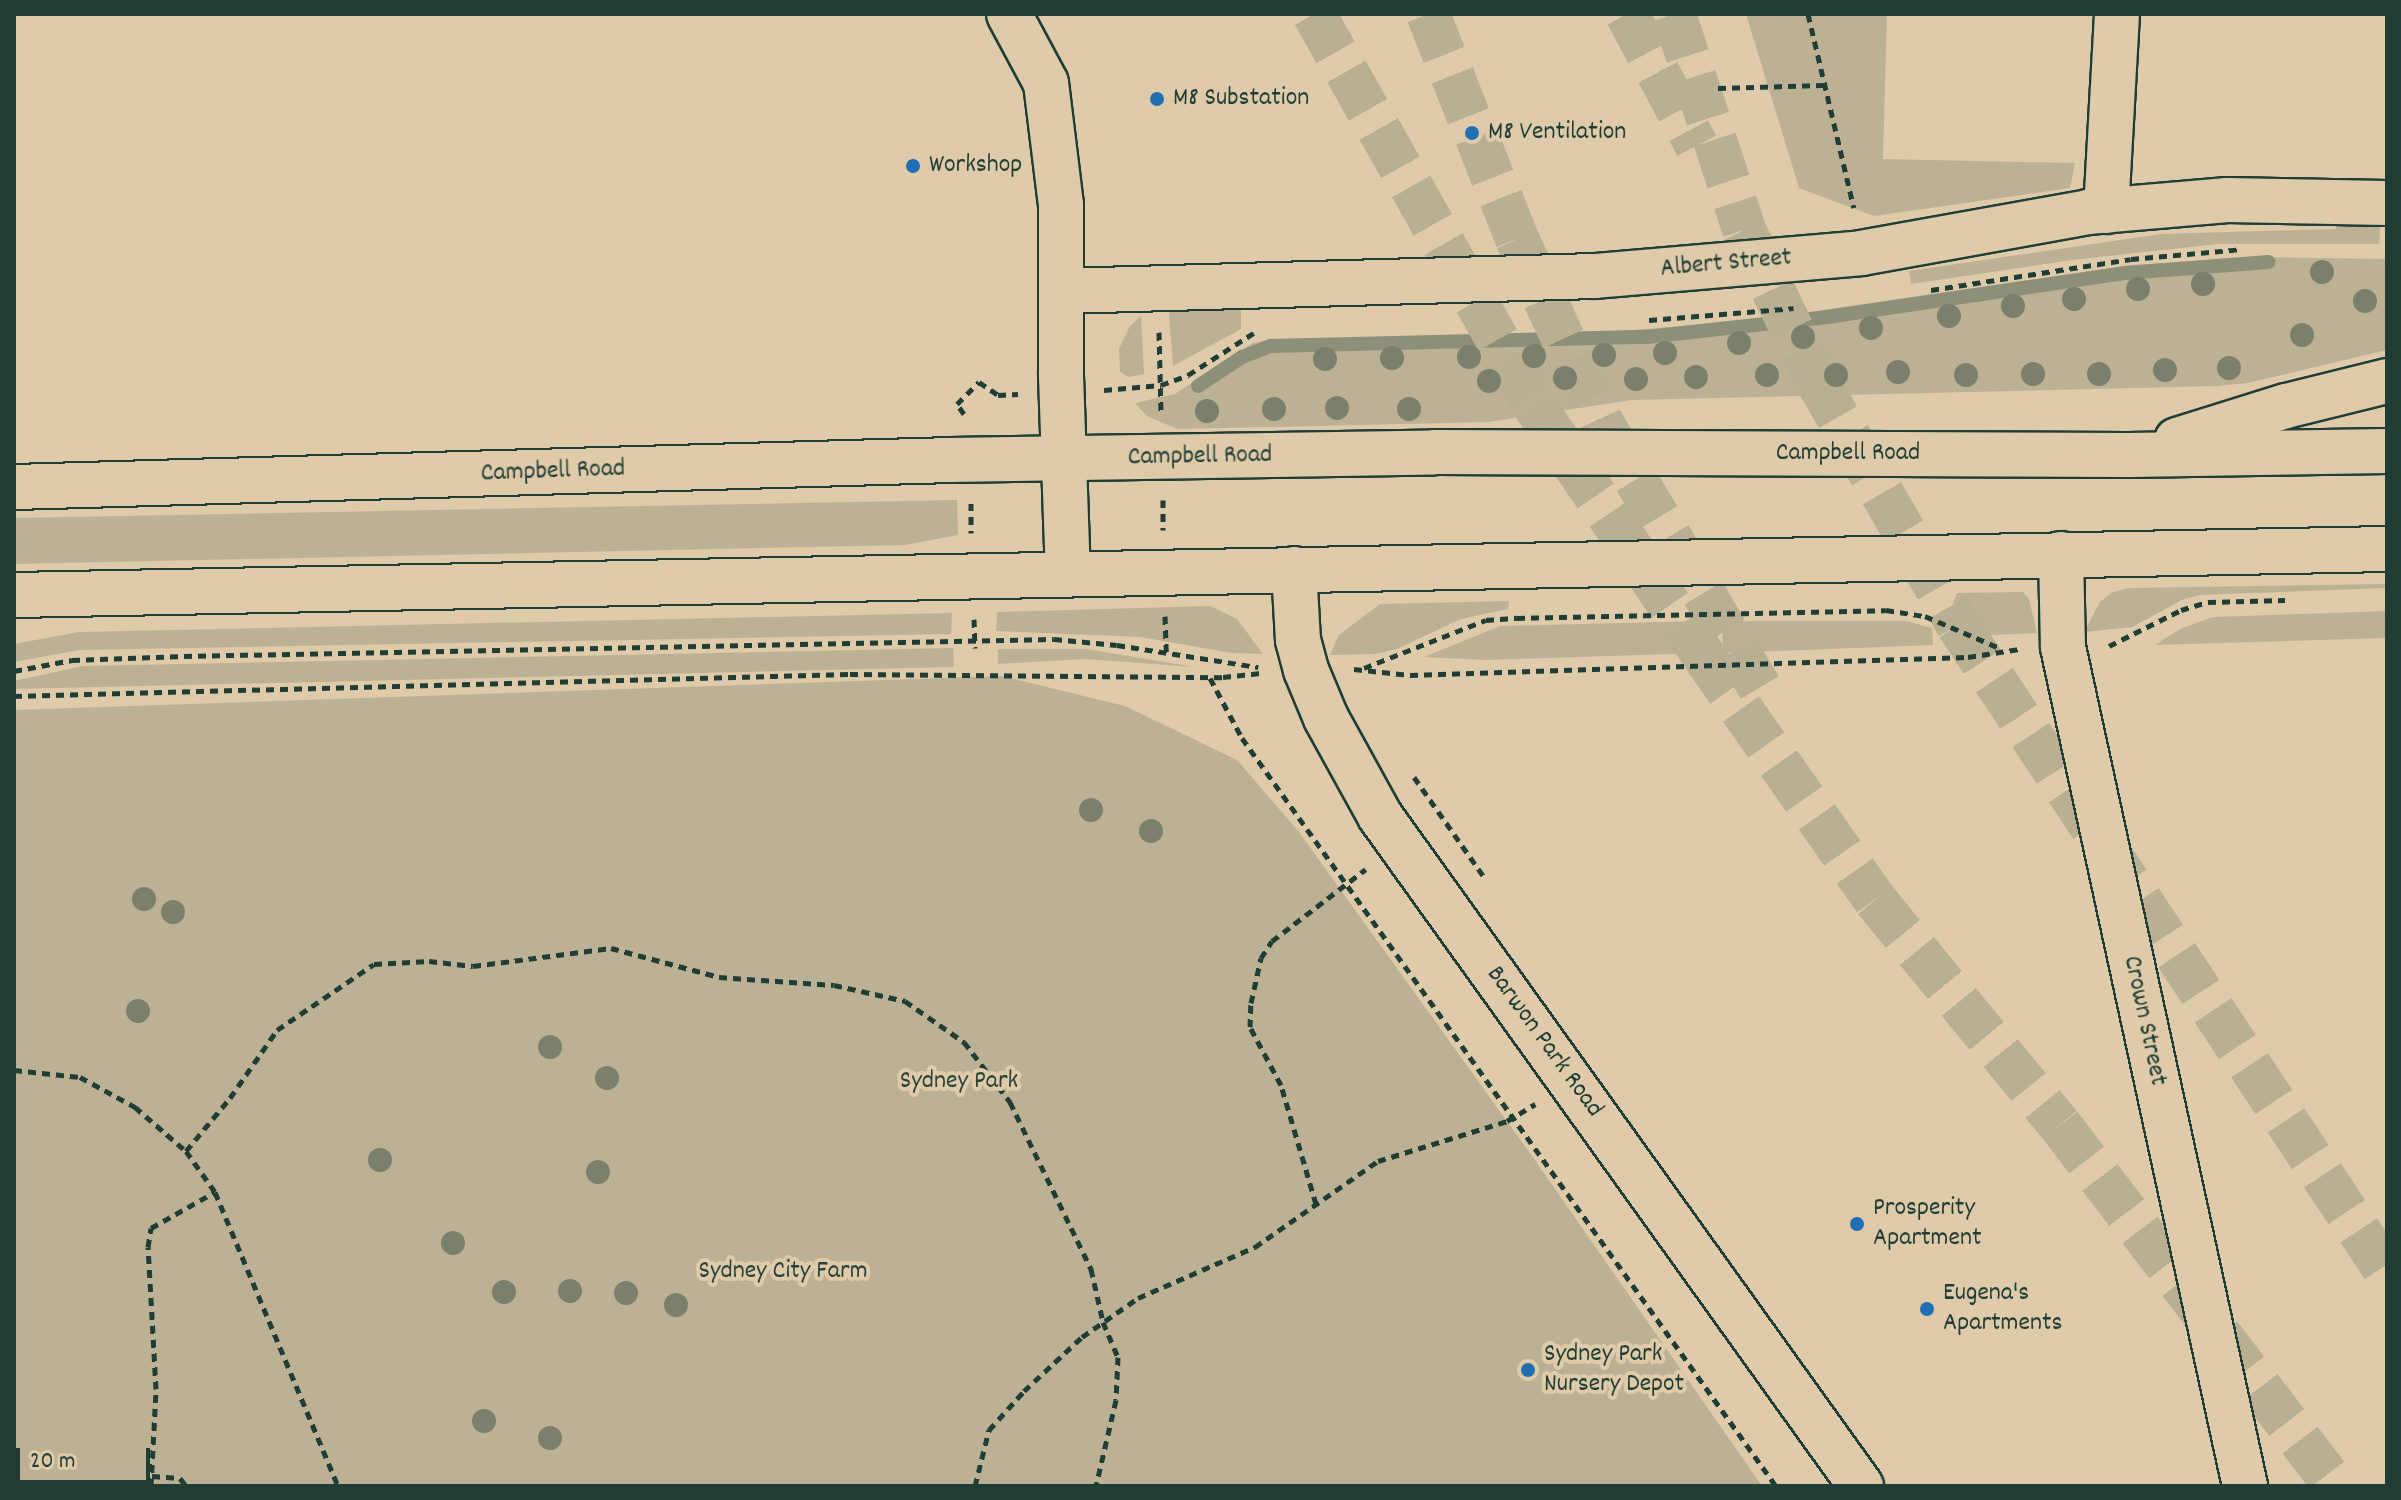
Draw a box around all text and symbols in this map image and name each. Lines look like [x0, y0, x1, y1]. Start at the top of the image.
place label: M8 Substation [1173, 83, 1309, 115]
marker: M8 Substation [1148, 90, 1166, 108]
place label: M8 Ventilation [1488, 117, 1626, 149]
marker: M8 Ventilation [1463, 124, 1481, 142]
place label: Workshop [929, 150, 1022, 182]
marker: Workshop [904, 157, 922, 175]
street label: Albert Street [1659, 243, 1793, 285]
street label: Campbell Road [1776, 438, 1920, 470]
street label: Campbell Road [1127, 440, 1273, 474]
street label: Campbell Road [480, 454, 626, 490]
street label: Crown Street [2115, 953, 2173, 1089]
street label: Barwon Park Road [1479, 960, 1609, 1124]
park label: Sydney Park [900, 1066, 1018, 1098]
place label: Prosperity Apartment [1873, 1193, 1982, 1254]
marker: Prosperity Apartment [1848, 1215, 1866, 1233]
park label: Sydney City Farm [698, 1256, 868, 1288]
place label: Eugena's Apartments [1943, 1278, 2062, 1340]
marker: Eugena's Apartments [1918, 1300, 1936, 1318]
place label: Sydney Park Nursery Depot [1544, 1339, 1684, 1400]
marker: Sydney Park Nursery Depot [1519, 1361, 1537, 1379]
scale bar [20, 1432, 154, 1482]
text: 20 m [30, 1445, 76, 1479]

